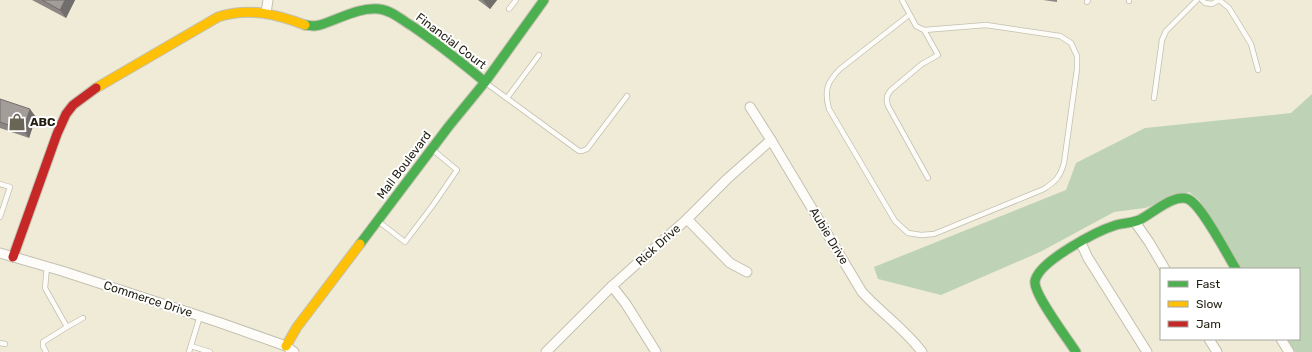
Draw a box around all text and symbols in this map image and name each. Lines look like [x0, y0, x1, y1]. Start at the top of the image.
street label: Financial Court [413, 10, 489, 72]
shop icon: ABC [7, 112, 27, 132]
place label: ABC [30, 115, 56, 129]
street label: Mall Boulevard [374, 128, 434, 202]
street label: Aubie Drive [807, 205, 852, 267]
street label: Rick Drive [633, 221, 683, 269]
legend [1160, 268, 1300, 340]
text: Fast [1196, 277, 1220, 291]
street label: Commerce Drive [102, 278, 194, 320]
text: Slow [1196, 297, 1223, 311]
text: Jam [1196, 317, 1221, 331]

